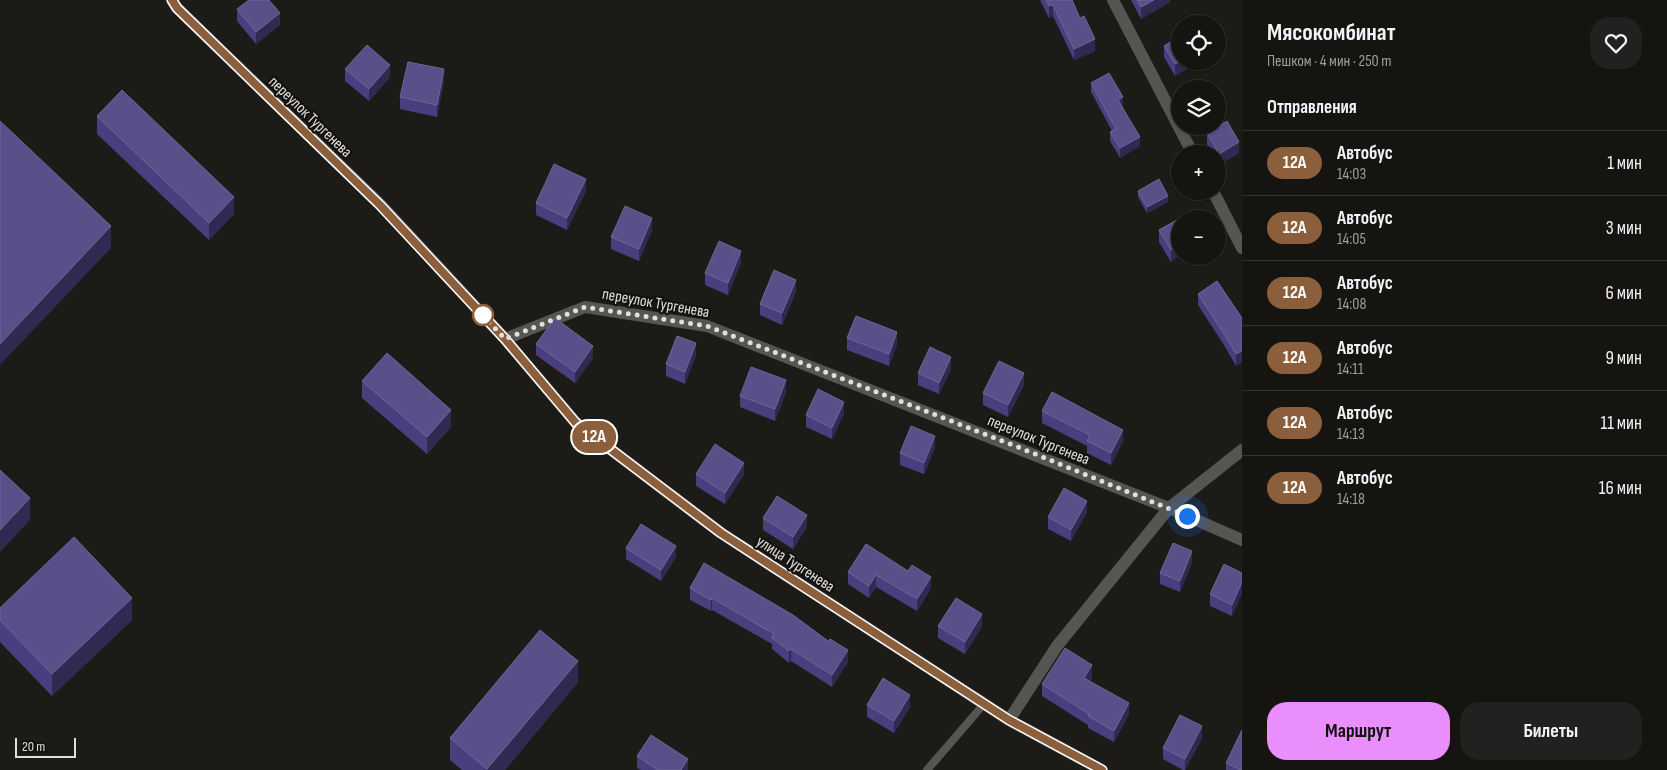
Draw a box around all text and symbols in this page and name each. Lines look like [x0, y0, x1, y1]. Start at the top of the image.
map controls [1171, 15, 1226, 265]
button: locate [1171, 15, 1226, 70]
button: heart [1590, 17, 1642, 69]
text: Мясокомбинат [1267, 18, 1395, 47]
text: Пешком · 4 мин · 250 m [1267, 52, 1392, 71]
street label: переулок Тургенева [264, 73, 356, 162]
button: layers [1171, 80, 1226, 135]
text: Отправления [1267, 96, 1357, 119]
text: Автобус [1337, 142, 1393, 165]
button: + [1171, 145, 1226, 200]
text: 12А [1283, 152, 1306, 173]
text: 1 мин [1607, 152, 1642, 175]
text: 14:03 [1337, 165, 1366, 184]
text: Автобус [1337, 207, 1393, 230]
button: − [1171, 210, 1226, 265]
text: 12А [1283, 217, 1306, 238]
text: 3 мин [1606, 217, 1642, 240]
text: 14:05 [1337, 230, 1366, 249]
text: Автобус [1337, 272, 1393, 295]
text: 12А [1283, 282, 1306, 303]
text: 6 мин [1606, 282, 1642, 305]
street label: переулок Тургенева [601, 285, 711, 322]
text: 14:08 [1337, 295, 1366, 314]
unlabelled marker [472, 304, 494, 326]
text: Автобус [1337, 337, 1393, 360]
text: 12А [1283, 347, 1306, 368]
text: 9 мин [1605, 347, 1642, 370]
text: 14:11 [1337, 360, 1364, 379]
text: Автобус [1337, 402, 1393, 425]
street label: переулок Тургенева [985, 411, 1092, 470]
text: 12А [1283, 412, 1306, 433]
text: 11 мин [1601, 412, 1642, 435]
line badge: 12А [565, 421, 623, 453]
text: 14:13 [1337, 425, 1365, 444]
text: 12А [582, 426, 606, 447]
text: Автобус [1337, 467, 1393, 490]
text: 12А [1283, 477, 1306, 498]
text: 16 мин [1599, 477, 1642, 500]
text: 14:18 [1337, 490, 1365, 509]
your location [1175, 504, 1200, 529]
street label: улица Тургенева [753, 532, 838, 597]
button: Маршрут [1267, 702, 1450, 760]
button: Билеты [1460, 702, 1642, 760]
scale bar [15, 735, 76, 758]
text: 20 m [22, 738, 45, 755]

